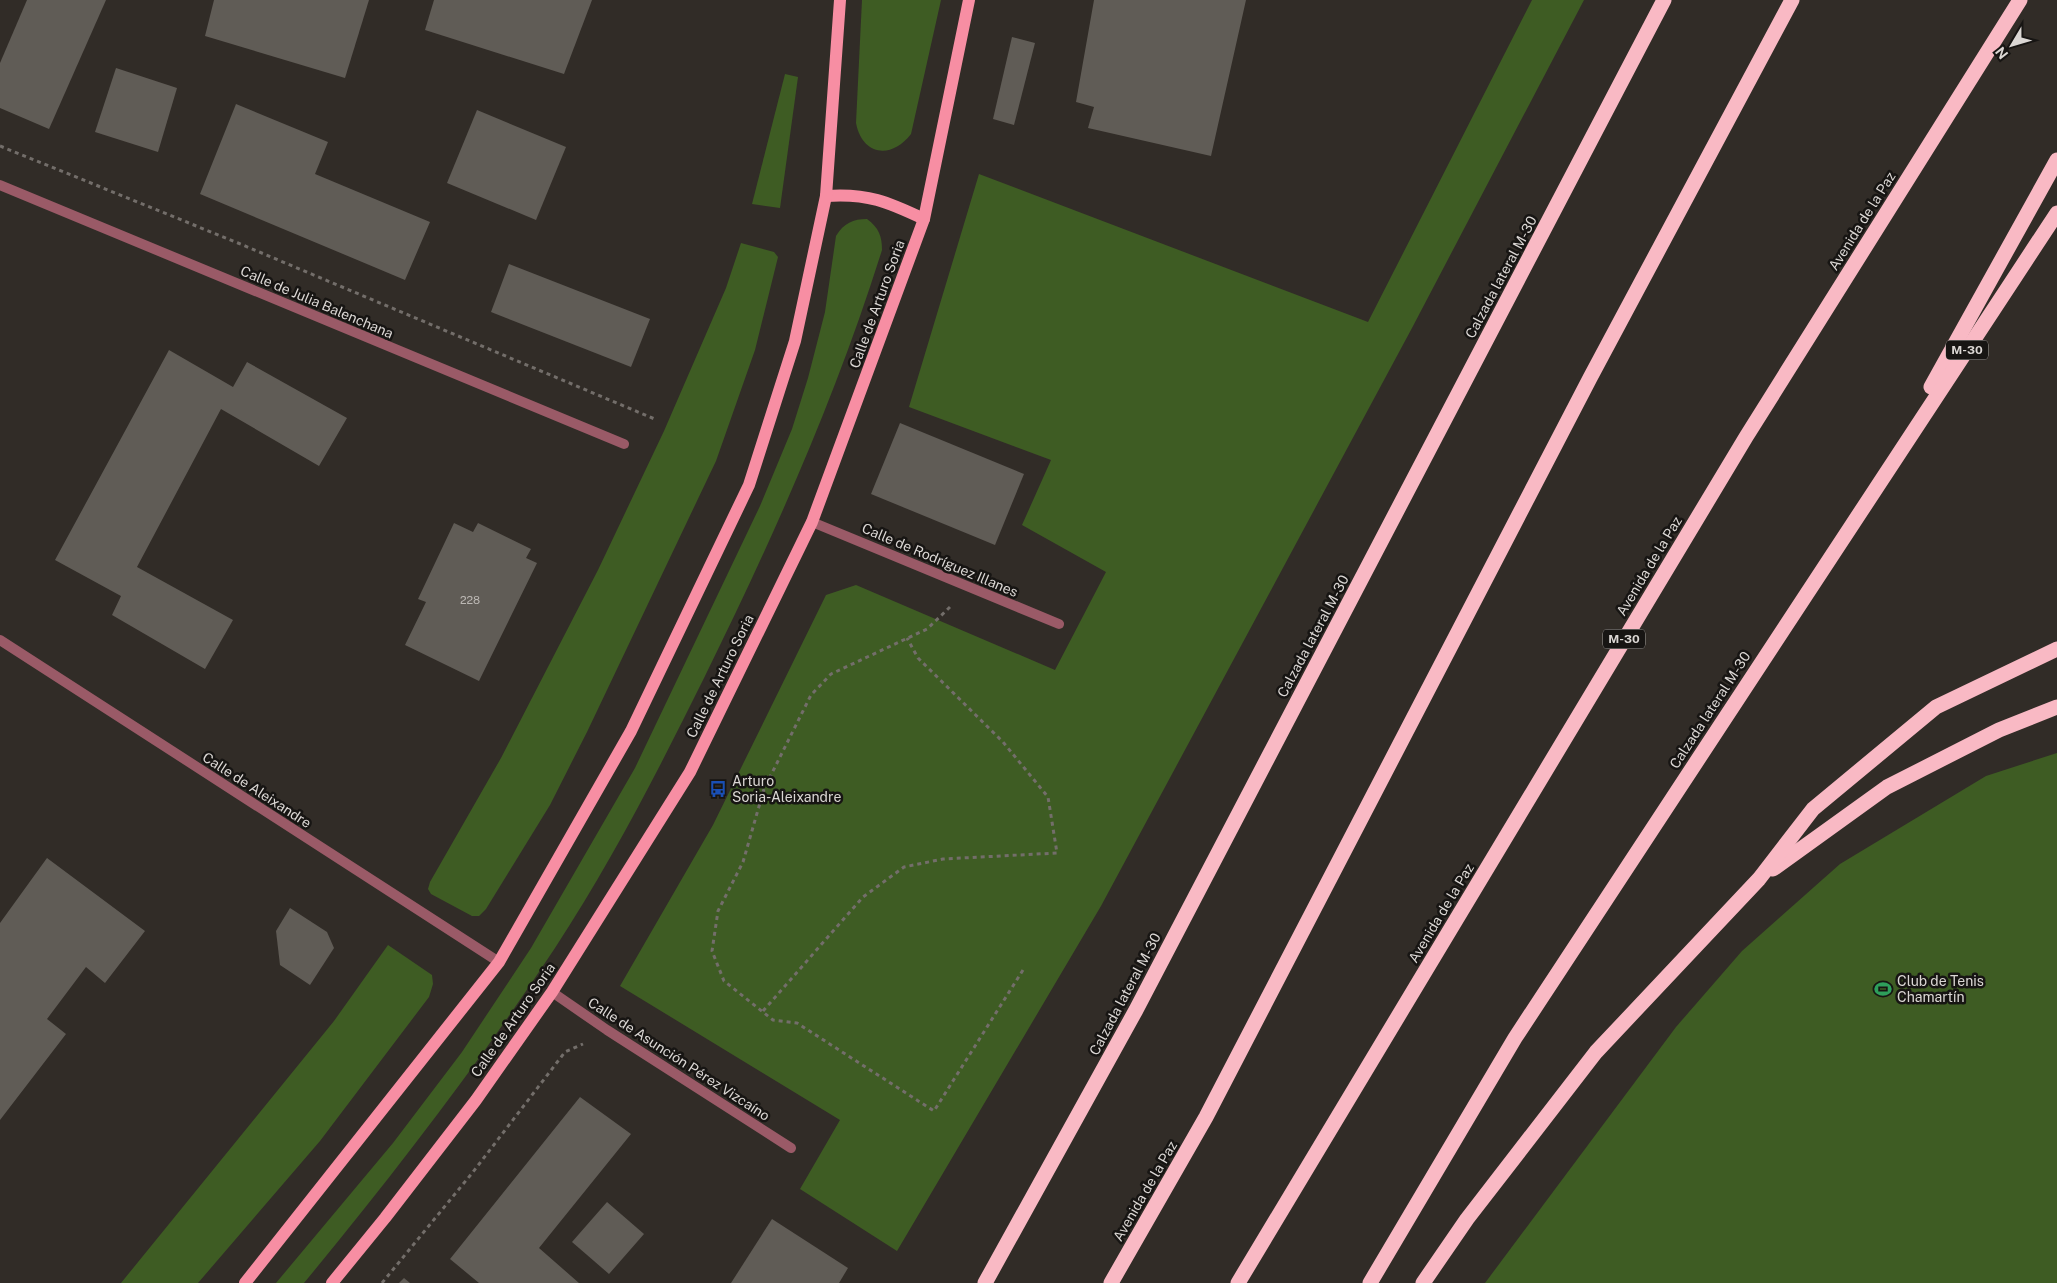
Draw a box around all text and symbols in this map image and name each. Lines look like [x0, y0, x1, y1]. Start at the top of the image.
north arrow [1987, 20, 2037, 70]
text: N [1992, 44, 2011, 62]
street label: Avenida de la Paz [1825, 169, 1899, 273]
street label: Calzada lateral M-30 [1462, 213, 1540, 341]
street label: Calle de Arturo Soria [846, 238, 908, 370]
street label: Calle de Julia Balenchana [238, 263, 396, 341]
road number: M-30 [1946, 340, 1988, 360]
street label: Avenida de la Paz [1613, 513, 1685, 619]
street label: Calle de Rodríguez Illanes [860, 520, 1020, 600]
street label: Calzada lateral M-30 [1274, 572, 1352, 700]
house number: 228 [460, 594, 480, 606]
street label: Calle de Arturo Soria [683, 612, 757, 740]
road number: M-30 [1603, 630, 1645, 648]
street label: Calzada lateral M-30 [1666, 649, 1754, 771]
street label: Calle de Aleixandre [200, 749, 314, 831]
place label: Arturo Soria-Aleixandre [732, 773, 841, 805]
bus stop icon: Arturo Soria-Aleixandre [708, 779, 728, 799]
street label: Avenida de la Paz [1405, 860, 1477, 966]
street label: Calzada lateral M-30 [1086, 930, 1164, 1058]
street label: Calle de Arturo Soria [468, 960, 558, 1080]
place label: Club de Tenis Chamartín [1897, 973, 1984, 1005]
sports icon: Club de Tenis Chamartín [1873, 979, 1893, 999]
street label: Calle de Asunción Pérez Vizcaíno [585, 994, 773, 1124]
street label: Avenida de la Paz [1110, 1138, 1180, 1244]

